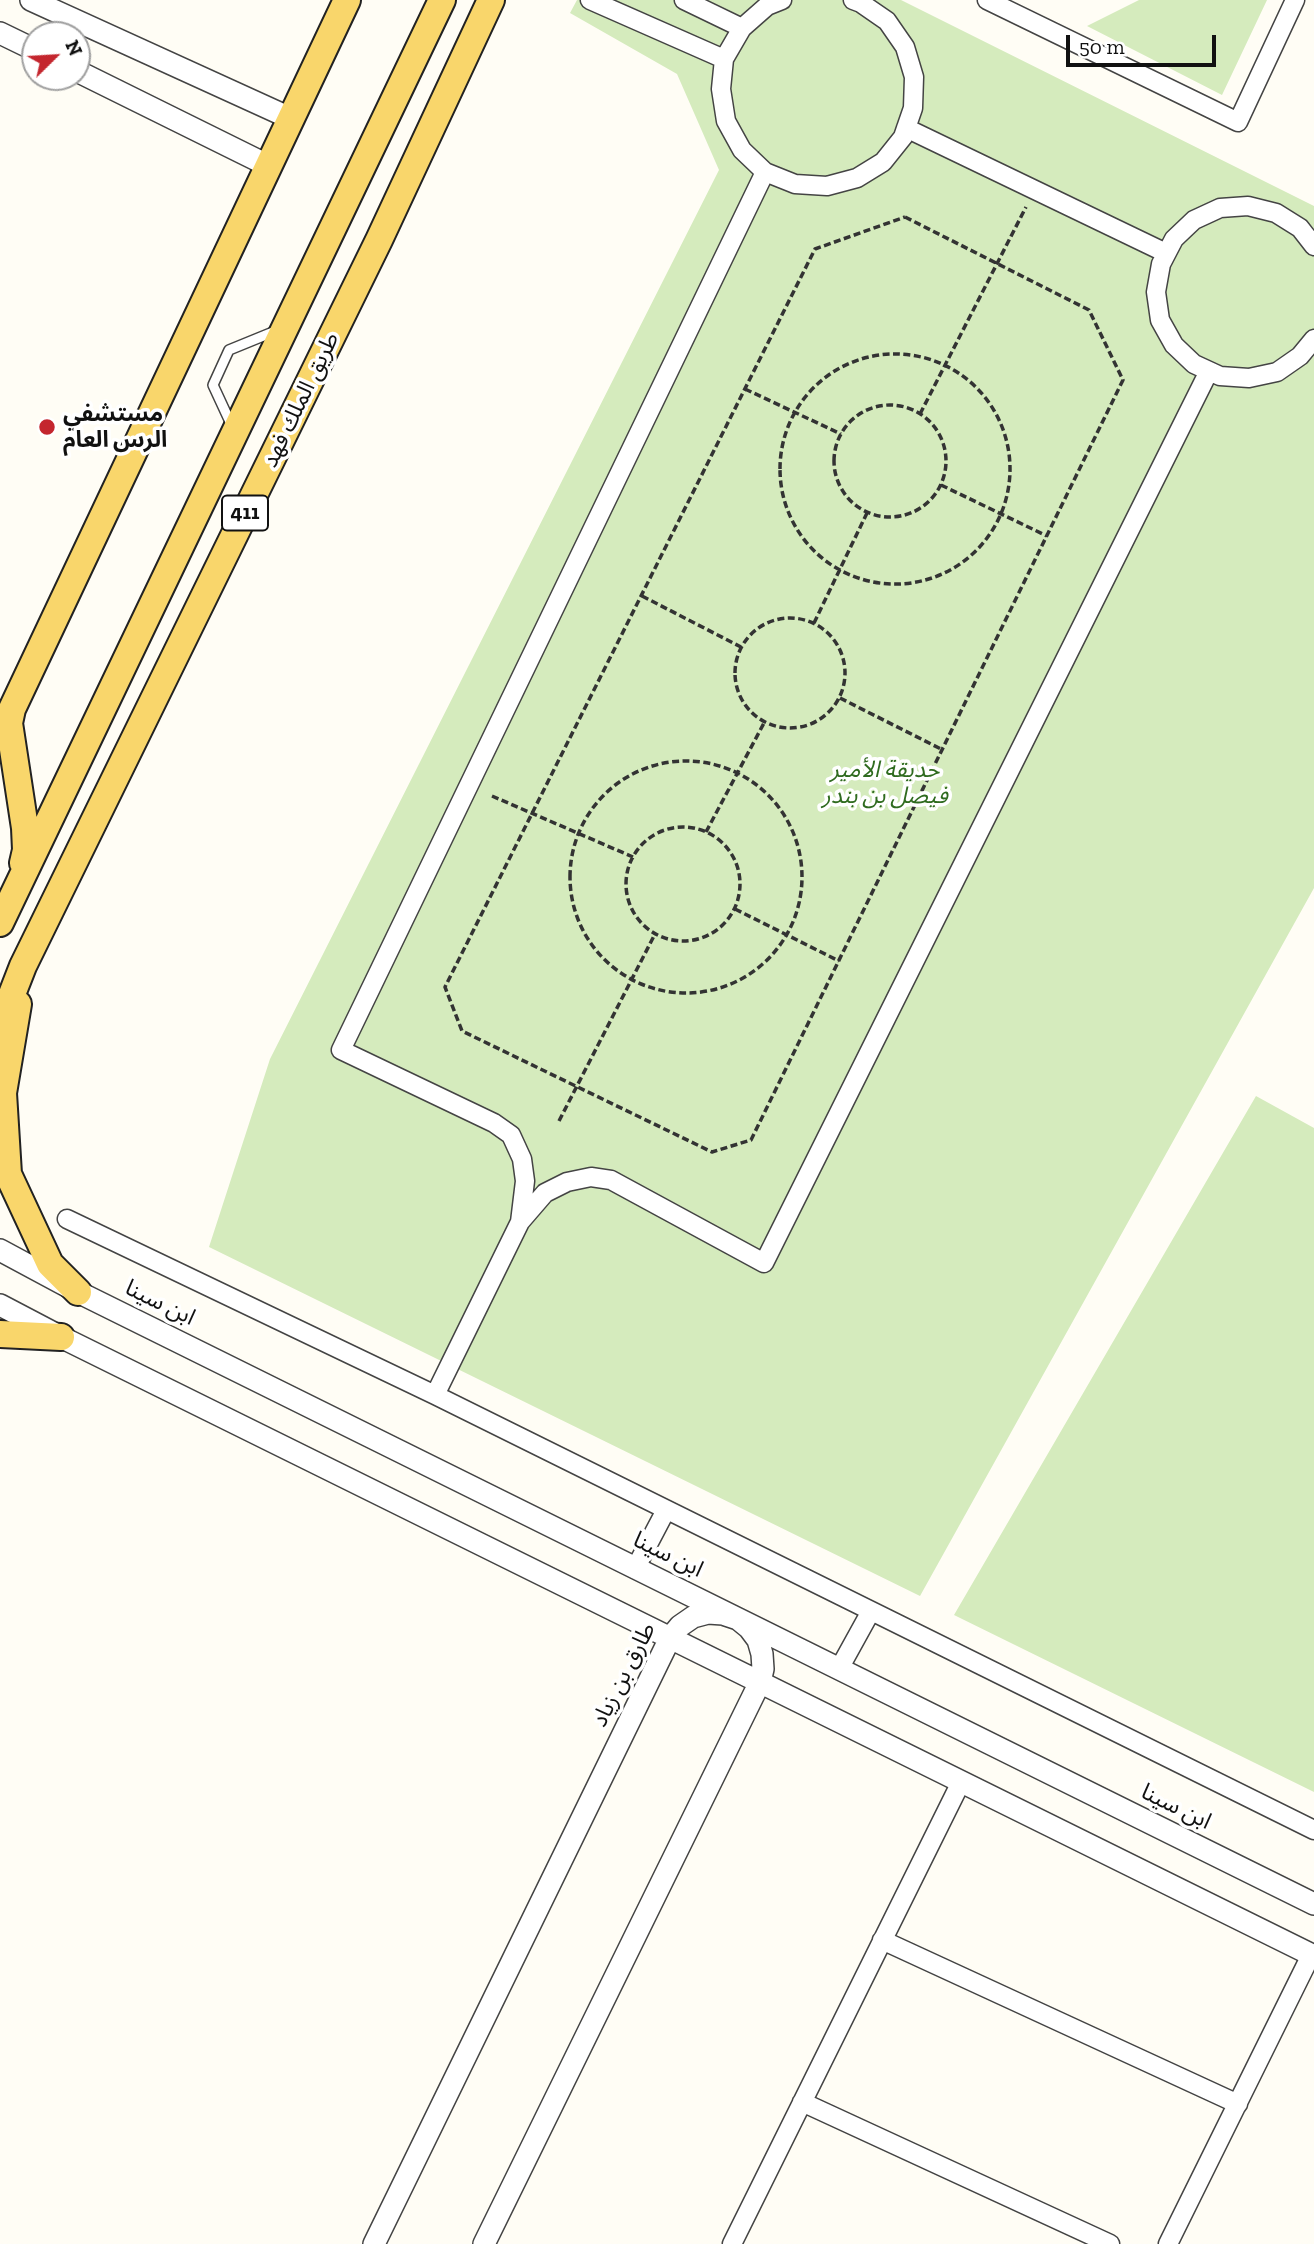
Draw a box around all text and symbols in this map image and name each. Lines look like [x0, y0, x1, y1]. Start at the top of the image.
north arrow [21, 21, 91, 91]
scale bar [1069, 21, 1220, 65]
text: 50 m [1079, 34, 1125, 59]
text: N [60, 37, 87, 59]
street label: طريق الملك فهد [256, 328, 346, 472]
place label: مستشفي الرس العام [63, 400, 167, 454]
marker: مستشفي الرس العام [37, 417, 57, 437]
road number: 411 [222, 496, 268, 530]
park label: حديقة الأمير فيصل بن بندر [822, 756, 948, 810]
street label: ابن سينا [120, 1274, 200, 1332]
street label: ابن سينا [628, 1526, 708, 1584]
street label: طارق بن زياد [586, 1618, 662, 1732]
street label: ابن سينا [1136, 1778, 1216, 1836]

